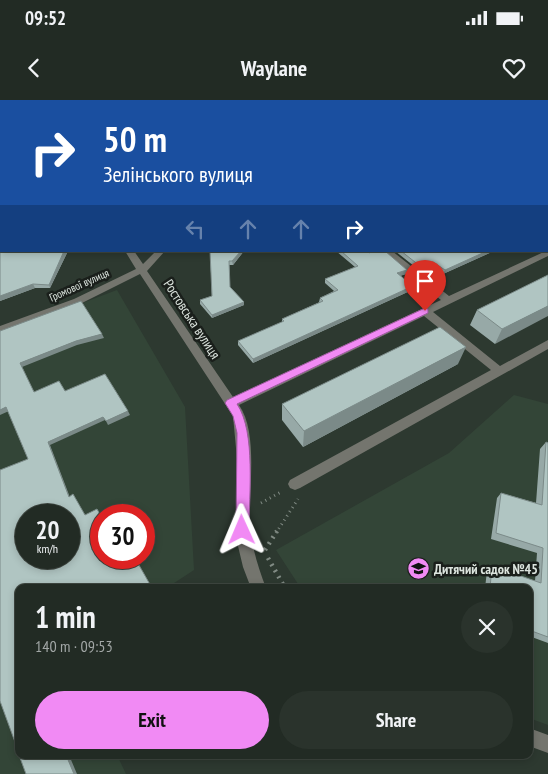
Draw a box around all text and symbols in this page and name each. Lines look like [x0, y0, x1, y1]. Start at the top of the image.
text: 09:52 [25, 6, 66, 30]
icon: back [20, 54, 48, 82]
text: Waylane [241, 54, 307, 82]
icon: heart [500, 54, 528, 82]
text: 50 m [103, 116, 167, 162]
icon: right [20, 120, 85, 185]
text: Зелінського вулиця [103, 160, 253, 188]
icon: left [181, 215, 209, 243]
icon: ahead [234, 215, 262, 243]
icon: ahead [287, 215, 315, 243]
icon: right [340, 215, 368, 243]
pin [404, 260, 446, 311]
street label: Громової вулиця [47, 266, 111, 304]
icon: arrive [411, 267, 439, 295]
street label: Ростовська вулиця [160, 276, 224, 362]
position arrow [215, 503, 267, 555]
speed limit sign: 30 [90, 504, 155, 569]
text: 20 [36, 514, 59, 546]
text: km/h [37, 541, 58, 556]
school or university icon: Дитячий садок №45 [406, 557, 430, 581]
place label: Дитячий садок №45 [434, 560, 538, 578]
text: 1 min [35, 597, 96, 636]
button: close [461, 601, 513, 653]
text: 140 m · 09:53 [35, 636, 113, 656]
button: Exit [35, 691, 269, 749]
button: Share [279, 691, 513, 749]

